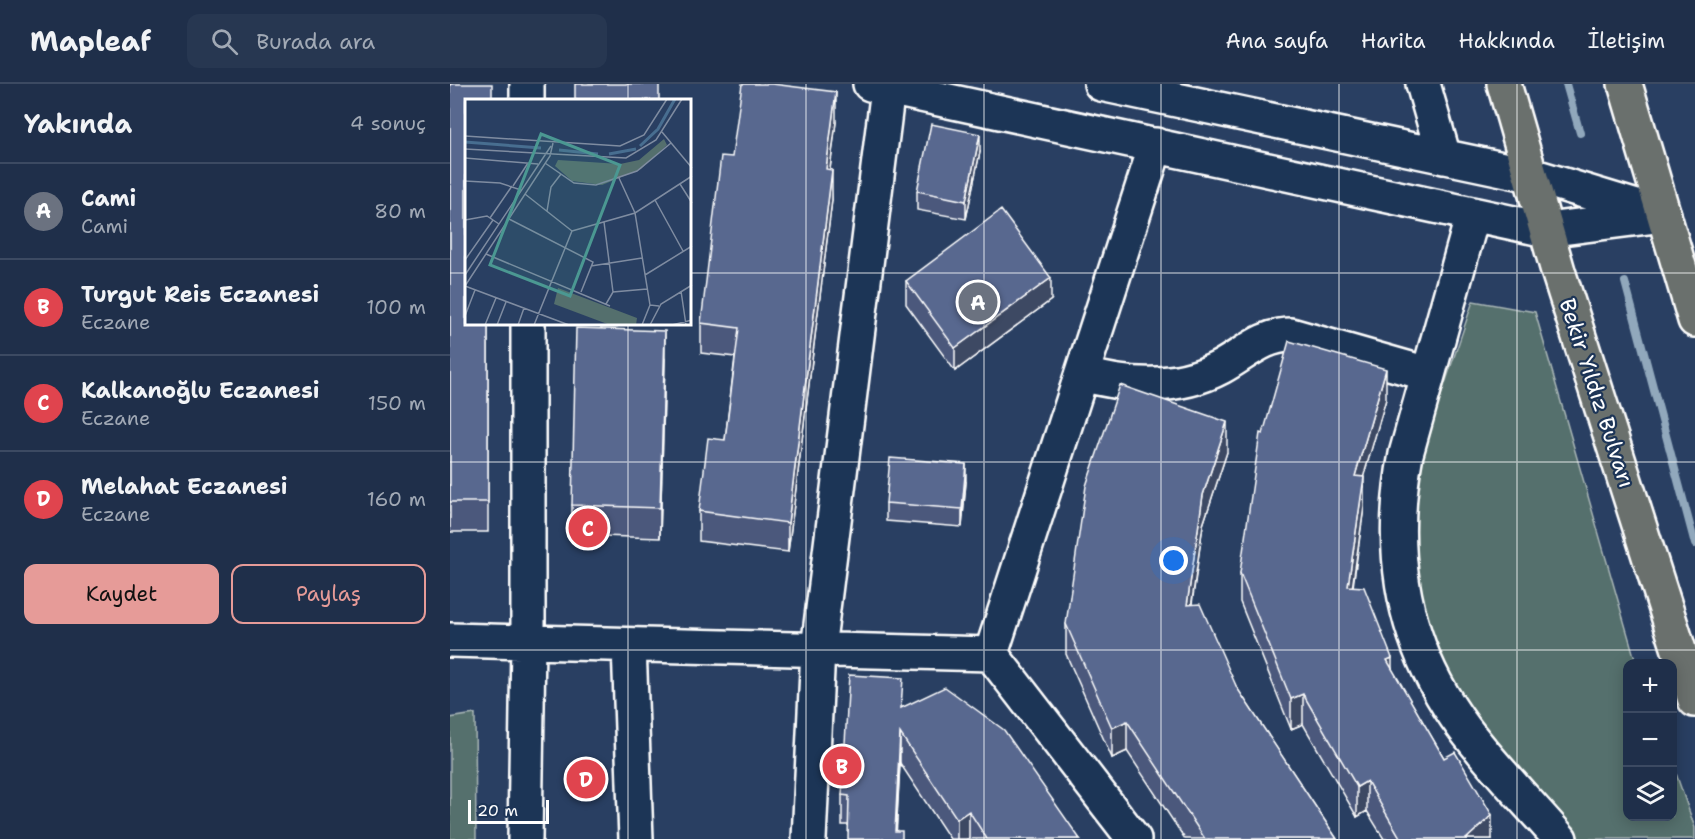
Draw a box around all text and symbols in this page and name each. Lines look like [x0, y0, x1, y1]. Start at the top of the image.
search box [187, 14, 607, 68]
text: Mapleaf [30, 22, 151, 60]
icon: search [208, 25, 241, 58]
text: Burada ara [256, 27, 375, 56]
text: Ana sayfa [1226, 27, 1328, 55]
text: Harita [1361, 27, 1426, 55]
text: Hakkında [1459, 27, 1555, 55]
text: İletişim [1588, 27, 1665, 55]
inset map [465, 99, 692, 326]
text: Yakında [24, 106, 132, 141]
text: 4 sonuç [350, 110, 426, 136]
text: Cami [81, 184, 136, 213]
text: A [36, 198, 51, 224]
text: 80 m [374, 198, 426, 224]
text: Cami [81, 213, 128, 239]
text: Turgut Reis Eczanesi [81, 280, 319, 309]
pin: A [958, 280, 998, 324]
text: B [37, 294, 50, 320]
text: 100 m [366, 294, 426, 320]
street label: Bekir Yıldız Bulvarı [1553, 295, 1641, 491]
text: Eczane [81, 309, 150, 335]
text: Kalkanoğlu Eczanesi [81, 376, 320, 405]
text: C [37, 390, 50, 416]
text: 150 m [368, 390, 426, 416]
text: Eczane [81, 405, 150, 431]
text: Melahat Eczanesi [81, 472, 288, 501]
text: D [36, 486, 51, 512]
text: 160 m [367, 486, 426, 512]
text: Eczane [81, 501, 150, 527]
pin: C [568, 506, 608, 550]
your location [1159, 546, 1188, 575]
button: Kaydet [24, 564, 219, 624]
button: Paylaş [231, 564, 426, 624]
map controls [1623, 659, 1677, 821]
button: + [1623, 659, 1677, 713]
button: − [1623, 713, 1677, 767]
pin: B [822, 744, 862, 788]
pin: D [566, 756, 606, 802]
button: layers [1623, 767, 1677, 821]
scale bar [468, 797, 549, 824]
text: 20 m [477, 800, 518, 821]

